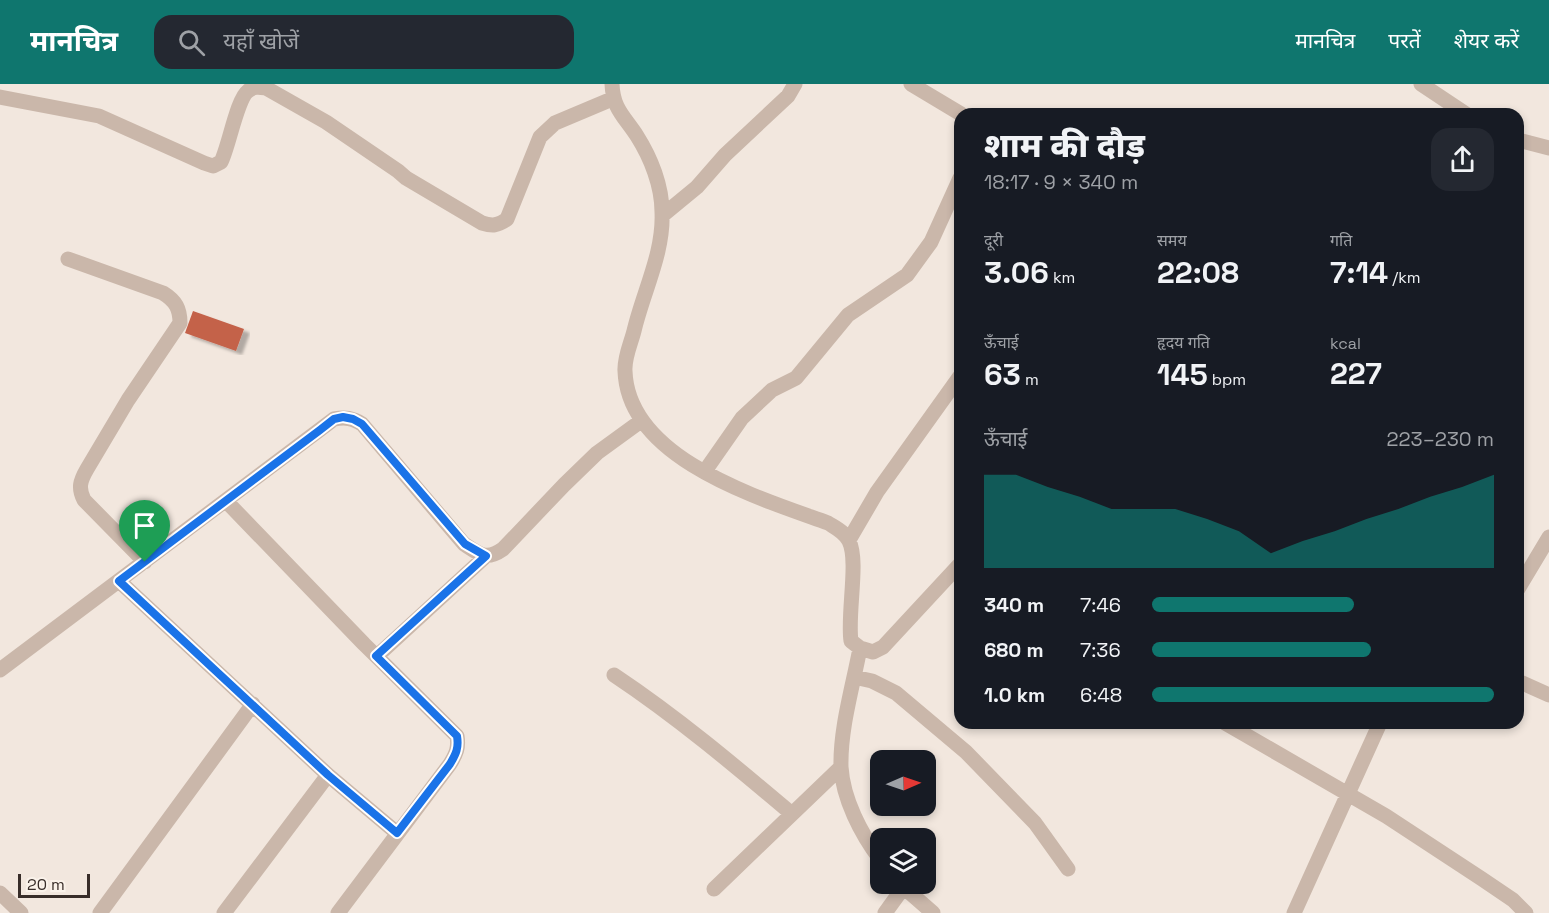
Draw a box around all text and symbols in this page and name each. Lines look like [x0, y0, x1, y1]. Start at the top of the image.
search box [154, 15, 574, 69]
text: मानचित्र [30, 23, 118, 59]
icon: search [175, 26, 208, 59]
text: यहाँ खोजें [223, 27, 299, 55]
text: मानचित्र [1295, 27, 1355, 54]
text: परतें [1388, 27, 1421, 54]
text: शेयर करें [1454, 27, 1519, 54]
text: शाम की दौड़ [984, 125, 1145, 167]
button: share [1431, 128, 1494, 191]
text: 18:17 · 9 × 340 m [984, 169, 1138, 195]
text: दूरी [984, 230, 1003, 251]
text: समय [1157, 230, 1187, 251]
text: गति [1330, 230, 1352, 251]
text: 3.06 [984, 253, 1049, 292]
text: 22:08 [1157, 253, 1239, 292]
text: 7:14 [1330, 253, 1388, 292]
text: km [1049, 267, 1075, 288]
text: /km [1388, 267, 1421, 288]
text: ऊँचाई [984, 332, 1019, 353]
text: हृदय गति [1157, 332, 1210, 353]
text: kcal [1330, 333, 1361, 354]
text: 227 [1330, 354, 1382, 393]
text: 63 [984, 355, 1021, 394]
text: 145 [1157, 355, 1208, 394]
text: m [1021, 369, 1039, 390]
text: bpm [1208, 369, 1246, 390]
text: ऊँचाई [984, 426, 1027, 452]
text: 223–230 m [1387, 426, 1494, 452]
pin [119, 500, 170, 562]
icon: arrive [128, 509, 161, 542]
text: 340 m [984, 592, 1044, 618]
text: 7:46 [1080, 592, 1121, 618]
text: 680 m [984, 637, 1043, 663]
text: 7:36 [1080, 637, 1121, 663]
text: 1.0 km [984, 682, 1045, 708]
text: 6:48 [1080, 682, 1122, 708]
north arrow [870, 750, 936, 816]
map controls [870, 750, 936, 894]
button: layers [870, 828, 936, 894]
scale bar [18, 871, 90, 898]
text: 20 m [27, 874, 65, 895]

